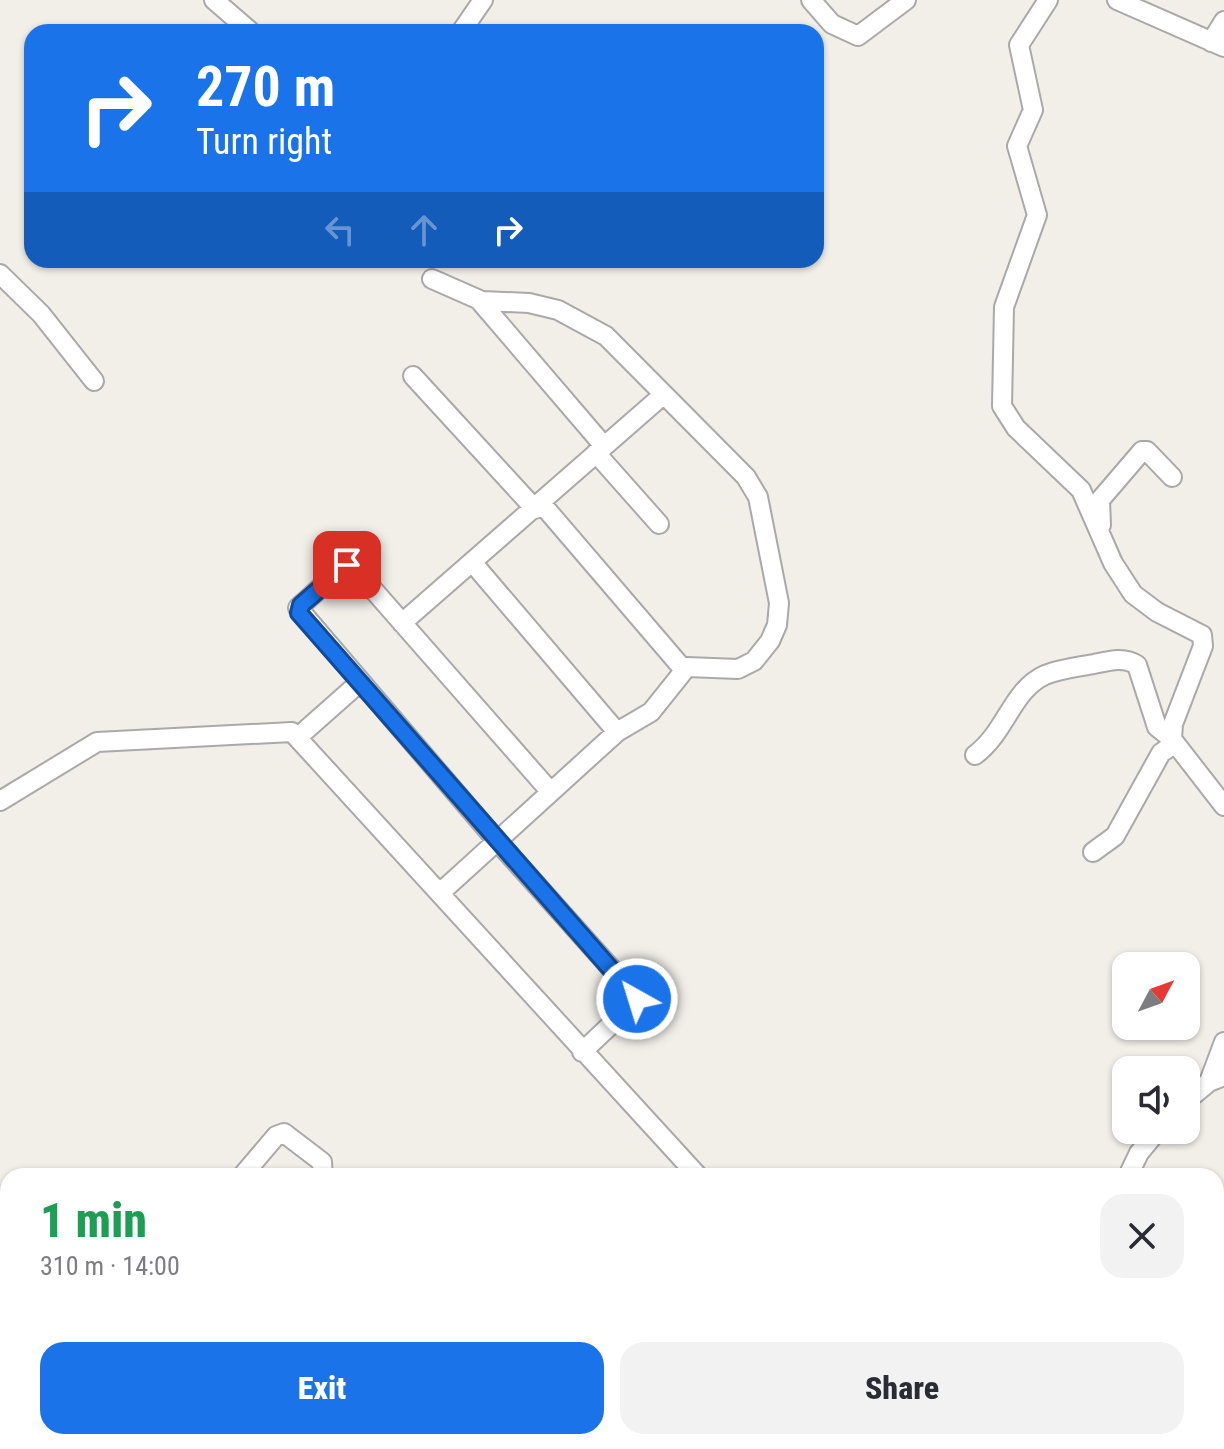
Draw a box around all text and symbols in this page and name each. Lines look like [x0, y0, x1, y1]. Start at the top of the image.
text: 270 m [196, 54, 335, 120]
icon: right [64, 56, 168, 160]
text: Turn right [196, 121, 332, 163]
icon: left [318, 208, 362, 252]
icon: ahead [402, 208, 446, 252]
icon: right [486, 208, 530, 252]
pin [313, 531, 381, 599]
icon: arrive [325, 543, 369, 587]
north arrow [1112, 952, 1200, 1040]
map controls [1112, 952, 1200, 1144]
position arrow [595, 957, 679, 1041]
button: sound [1112, 1056, 1200, 1144]
text: 1 min [40, 1192, 147, 1249]
button: close [1100, 1194, 1184, 1278]
text: 310 m · 14:00 [40, 1251, 180, 1281]
button: Exit [40, 1342, 604, 1434]
button: Share [620, 1342, 1184, 1434]

